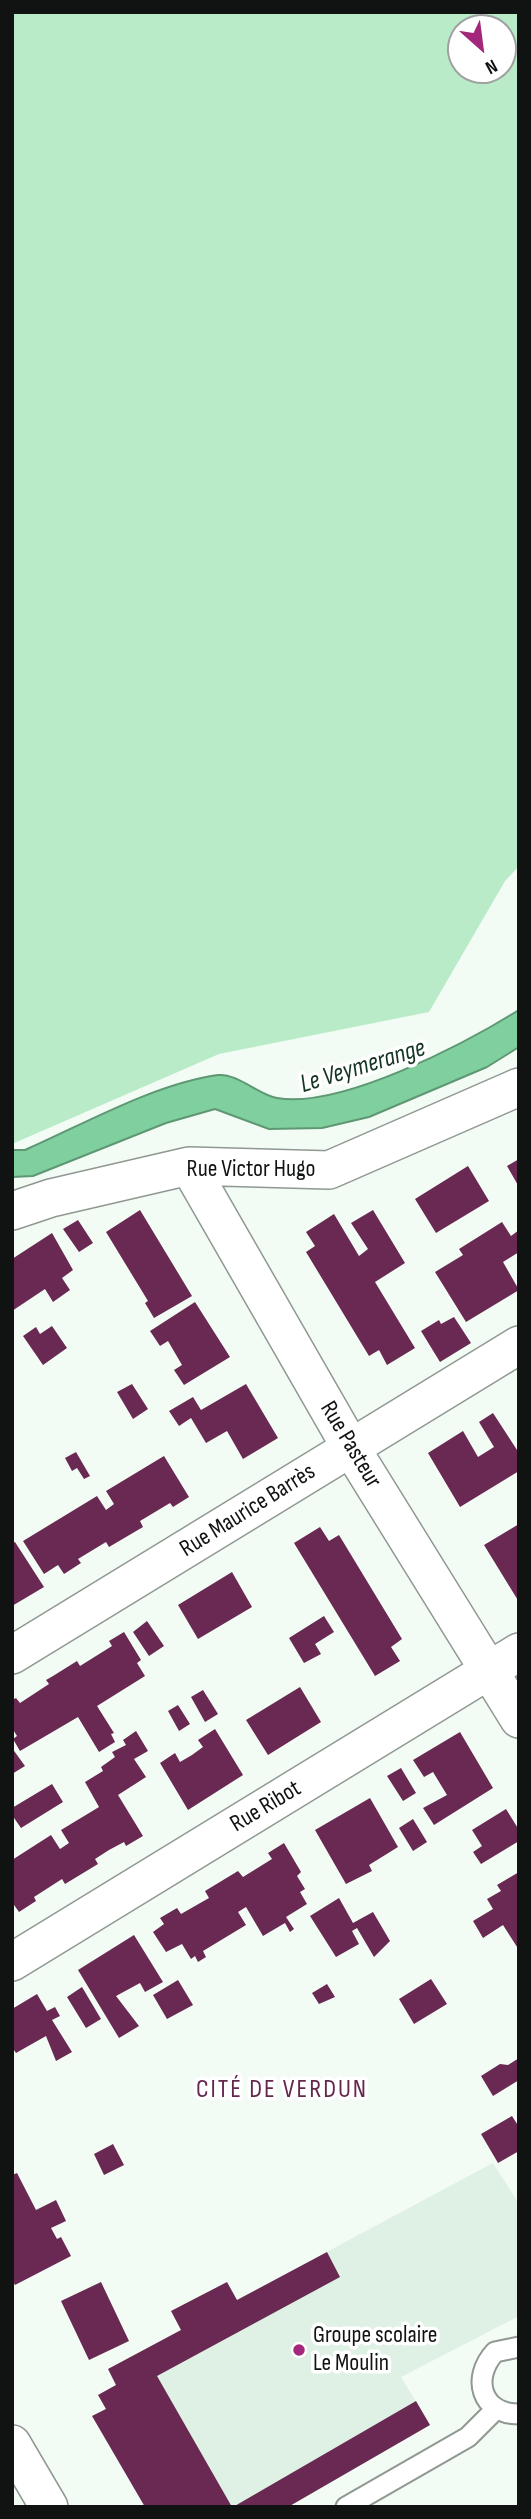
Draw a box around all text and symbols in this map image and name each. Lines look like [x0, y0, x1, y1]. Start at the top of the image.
north arrow [447, 14, 517, 84]
text: N [481, 54, 501, 79]
water label: Le Veymerange [297, 1033, 429, 1101]
street label: Rue Victor Hugo [187, 1156, 315, 1184]
street label: Rue Pasteur [313, 1396, 387, 1494]
street label: Rue Maurice Barrès [175, 1458, 321, 1564]
street label: Rue Ribot [225, 1775, 307, 1839]
district label: CITÉ DE VERDUN [198, 2074, 366, 2106]
place label: Groupe scolaire Le Moulin [313, 2322, 437, 2378]
marker: Groupe scolaire Le Moulin [291, 2342, 307, 2358]

